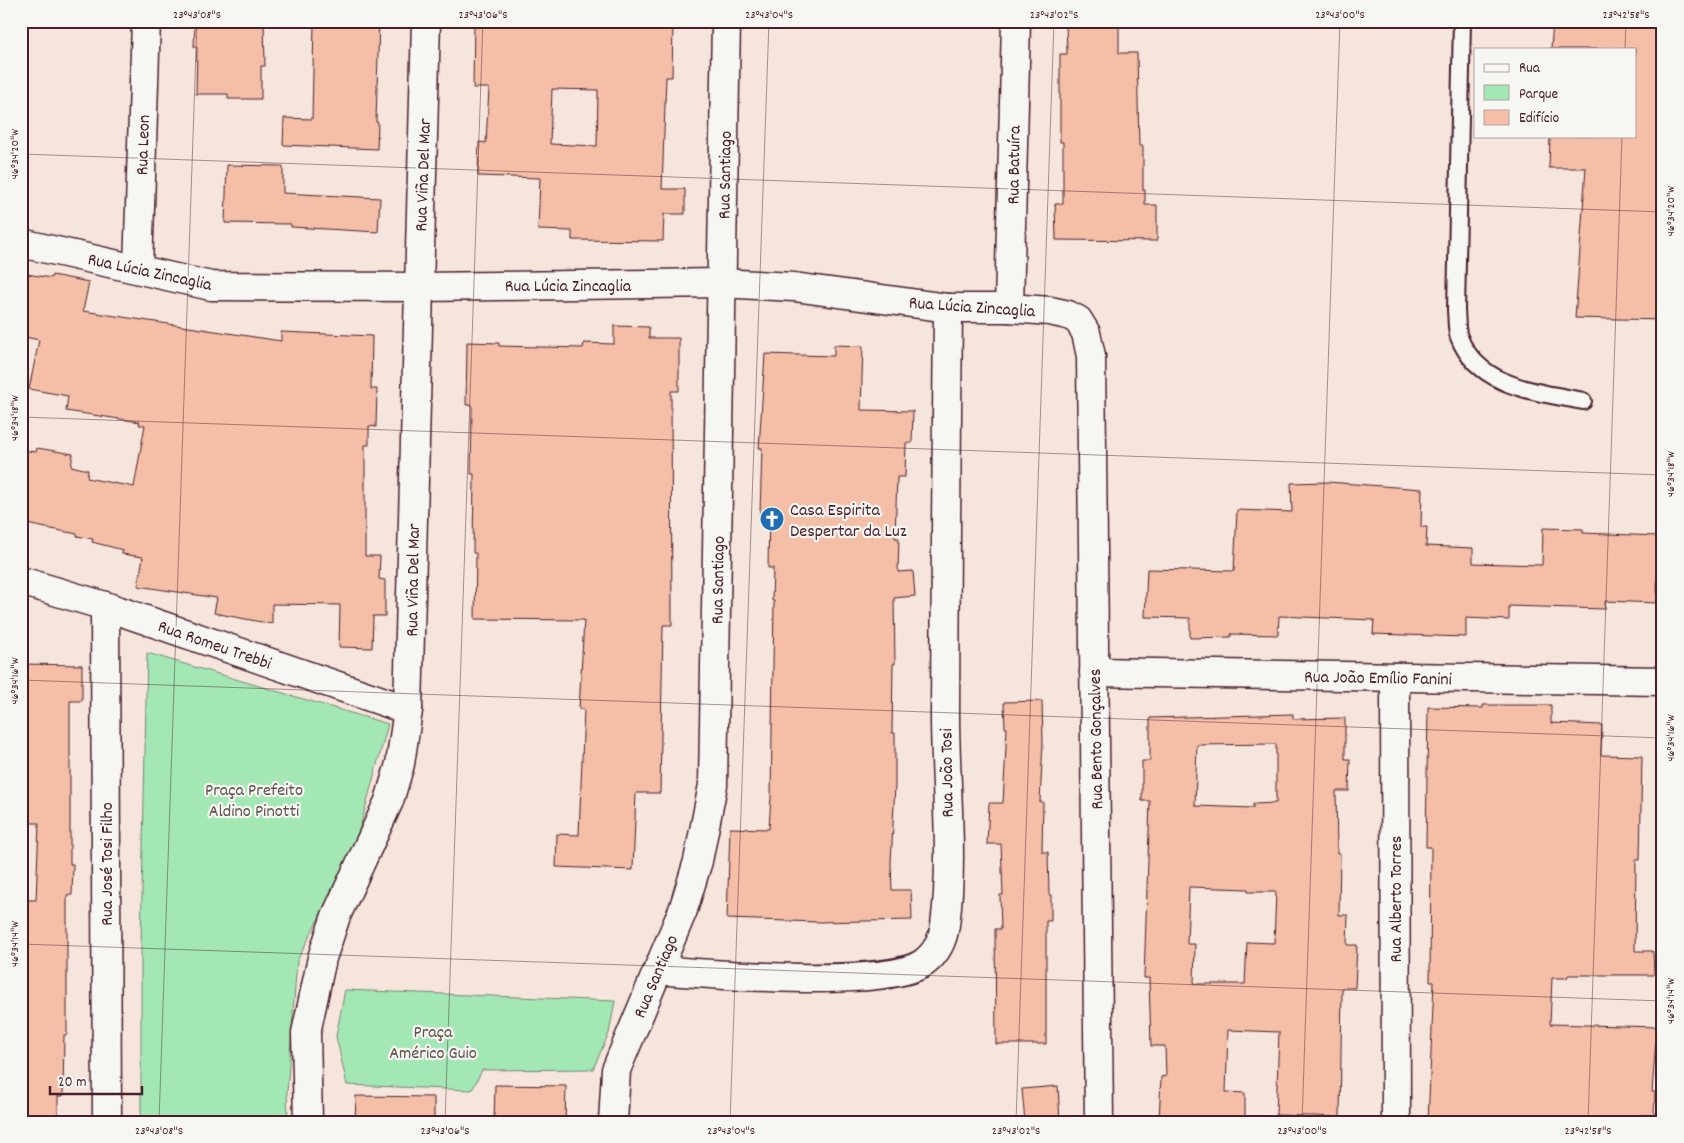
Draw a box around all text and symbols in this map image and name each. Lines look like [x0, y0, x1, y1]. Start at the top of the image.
text: 23°43'08"S [173, 7, 221, 24]
text: 23°43'06"S [458, 7, 508, 24]
text: 23°43'04"S [745, 7, 793, 24]
text: 23°43'02"S [1030, 7, 1078, 24]
text: 23°43'00"S [1315, 7, 1365, 24]
text: 23°42'58"S [1603, 7, 1649, 24]
legend [1474, 48, 1636, 138]
text: Rua [1519, 58, 1541, 80]
text: Parque [1519, 84, 1559, 106]
text: Edifício [1519, 108, 1559, 130]
street label: Rua Leon [131, 114, 158, 176]
street label: Rua Viña Del Mar [410, 118, 439, 232]
street label: Rua Batuíra [1002, 125, 1029, 205]
text: 46°34'20"W [7, 129, 24, 179]
street label: Rua Santiago [713, 131, 740, 219]
text: 46°34'20"W [1663, 186, 1680, 236]
street label: Rua Lúcia Zincaglia [85, 248, 214, 299]
street label: Rua Lúcia Zincaglia [505, 275, 632, 300]
street label: Rua Lúcia Zincaglia [908, 292, 1036, 325]
text: 46°34'18"W [7, 395, 24, 441]
text: 46°34'18"W [1663, 451, 1680, 497]
place label: Casa Espirita Despertar da Luz [790, 499, 907, 545]
church icon: Casa Espirita Despertar da Luz [759, 506, 785, 532]
street label: Rua Viña Del Mar [401, 523, 428, 637]
street label: Rua Santiago [706, 536, 733, 624]
street label: Rua Romeu Trebbi [154, 615, 274, 678]
text: 46°34'16"W [7, 657, 24, 705]
street label: Rua João Emílio Fanini [1304, 666, 1452, 693]
street label: Rua Bento Gonçalves [1084, 668, 1111, 810]
text: 46°34'16"W [1663, 714, 1680, 762]
street label: Rua João Tosi [935, 728, 962, 818]
park label: Praça Prefeito Aldino Pinotti [205, 779, 303, 825]
street label: Rua José Tosi Filho [96, 802, 121, 926]
street label: Rua Alberto Torres [1385, 836, 1410, 962]
text: 46°34'14"W [7, 921, 24, 967]
street label: Rua Santiago [629, 932, 686, 1022]
text: 46°34'14"W [1663, 978, 1680, 1024]
park label: Praça Américo Guio [389, 1021, 477, 1067]
scale bar [50, 1063, 142, 1095]
text: 20 m [58, 1072, 86, 1094]
text: 23°43'08"S [135, 1123, 183, 1140]
text: 23°43'06"S [420, 1123, 470, 1140]
text: 23°43'04"S [707, 1123, 755, 1140]
text: 23°43'02"S [992, 1123, 1040, 1140]
text: 23°43'00"S [1277, 1123, 1327, 1140]
text: 23°42'58"S [1565, 1123, 1611, 1140]

